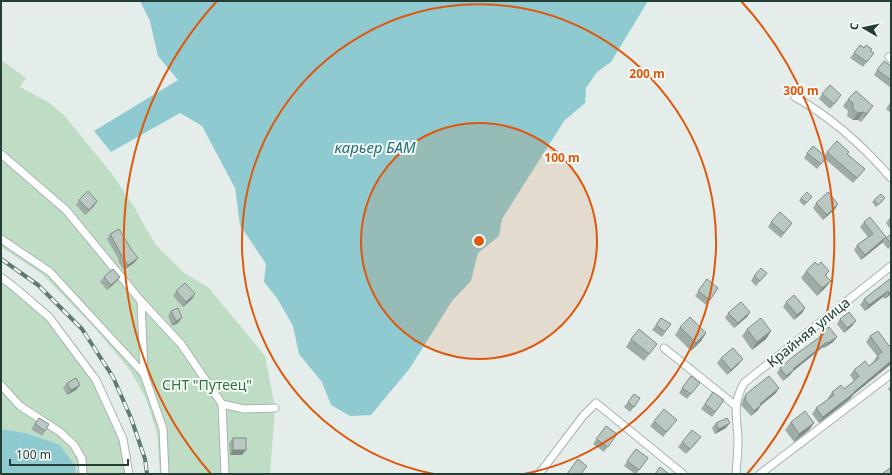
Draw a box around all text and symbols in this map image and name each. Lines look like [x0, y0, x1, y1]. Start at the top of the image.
north arrow [844, 8, 884, 48]
text: С [846, 22, 862, 31]
text: 200 m [629, 65, 665, 82]
text: 300 m [783, 82, 819, 99]
water label: карьер БАМ [334, 137, 416, 157]
text: 100 m [544, 149, 580, 166]
centre of rings [472, 234, 486, 248]
street label: Крайняя улица [762, 293, 854, 371]
park label: СНТ "Путеец" [162, 375, 252, 394]
scale bar [10, 441, 128, 467]
text: 100 m [16, 446, 51, 463]

